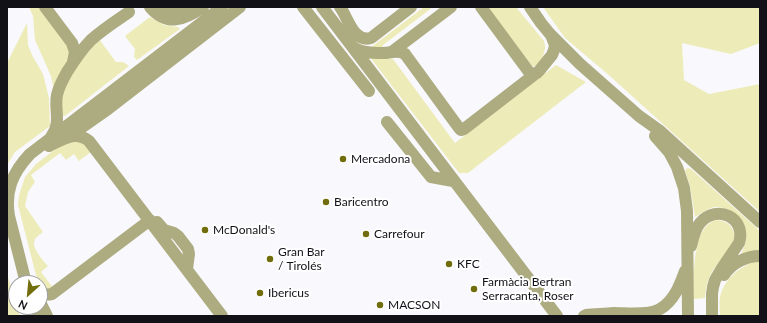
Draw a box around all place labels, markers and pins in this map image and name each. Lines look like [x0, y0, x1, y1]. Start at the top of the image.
place label: Mercadona [351, 152, 410, 166]
marker: Mercadona [338, 154, 348, 164]
place label: Baricentro [334, 195, 389, 209]
marker: Baricentro [321, 197, 331, 207]
place label: McDonald's [213, 223, 275, 237]
marker: McDonald's [200, 225, 210, 235]
place label: Carrefour [374, 227, 425, 241]
marker: Carrefour [361, 229, 371, 239]
place label: Gran Bar / Tirolés [278, 245, 325, 273]
marker: Gran Bar / Tirolés [265, 254, 275, 264]
place label: KFC [457, 257, 480, 271]
marker: KFC [444, 259, 454, 269]
place label: Farmàcia Bertran Serracanta, Roser [482, 275, 574, 303]
marker: Farmàcia Bertran Serracanta, Roser [469, 284, 479, 294]
place label: Ibericus [268, 286, 309, 300]
marker: Ibericus [255, 288, 265, 298]
place label: MACSON [388, 298, 440, 312]
marker: MACSON [375, 300, 385, 310]

